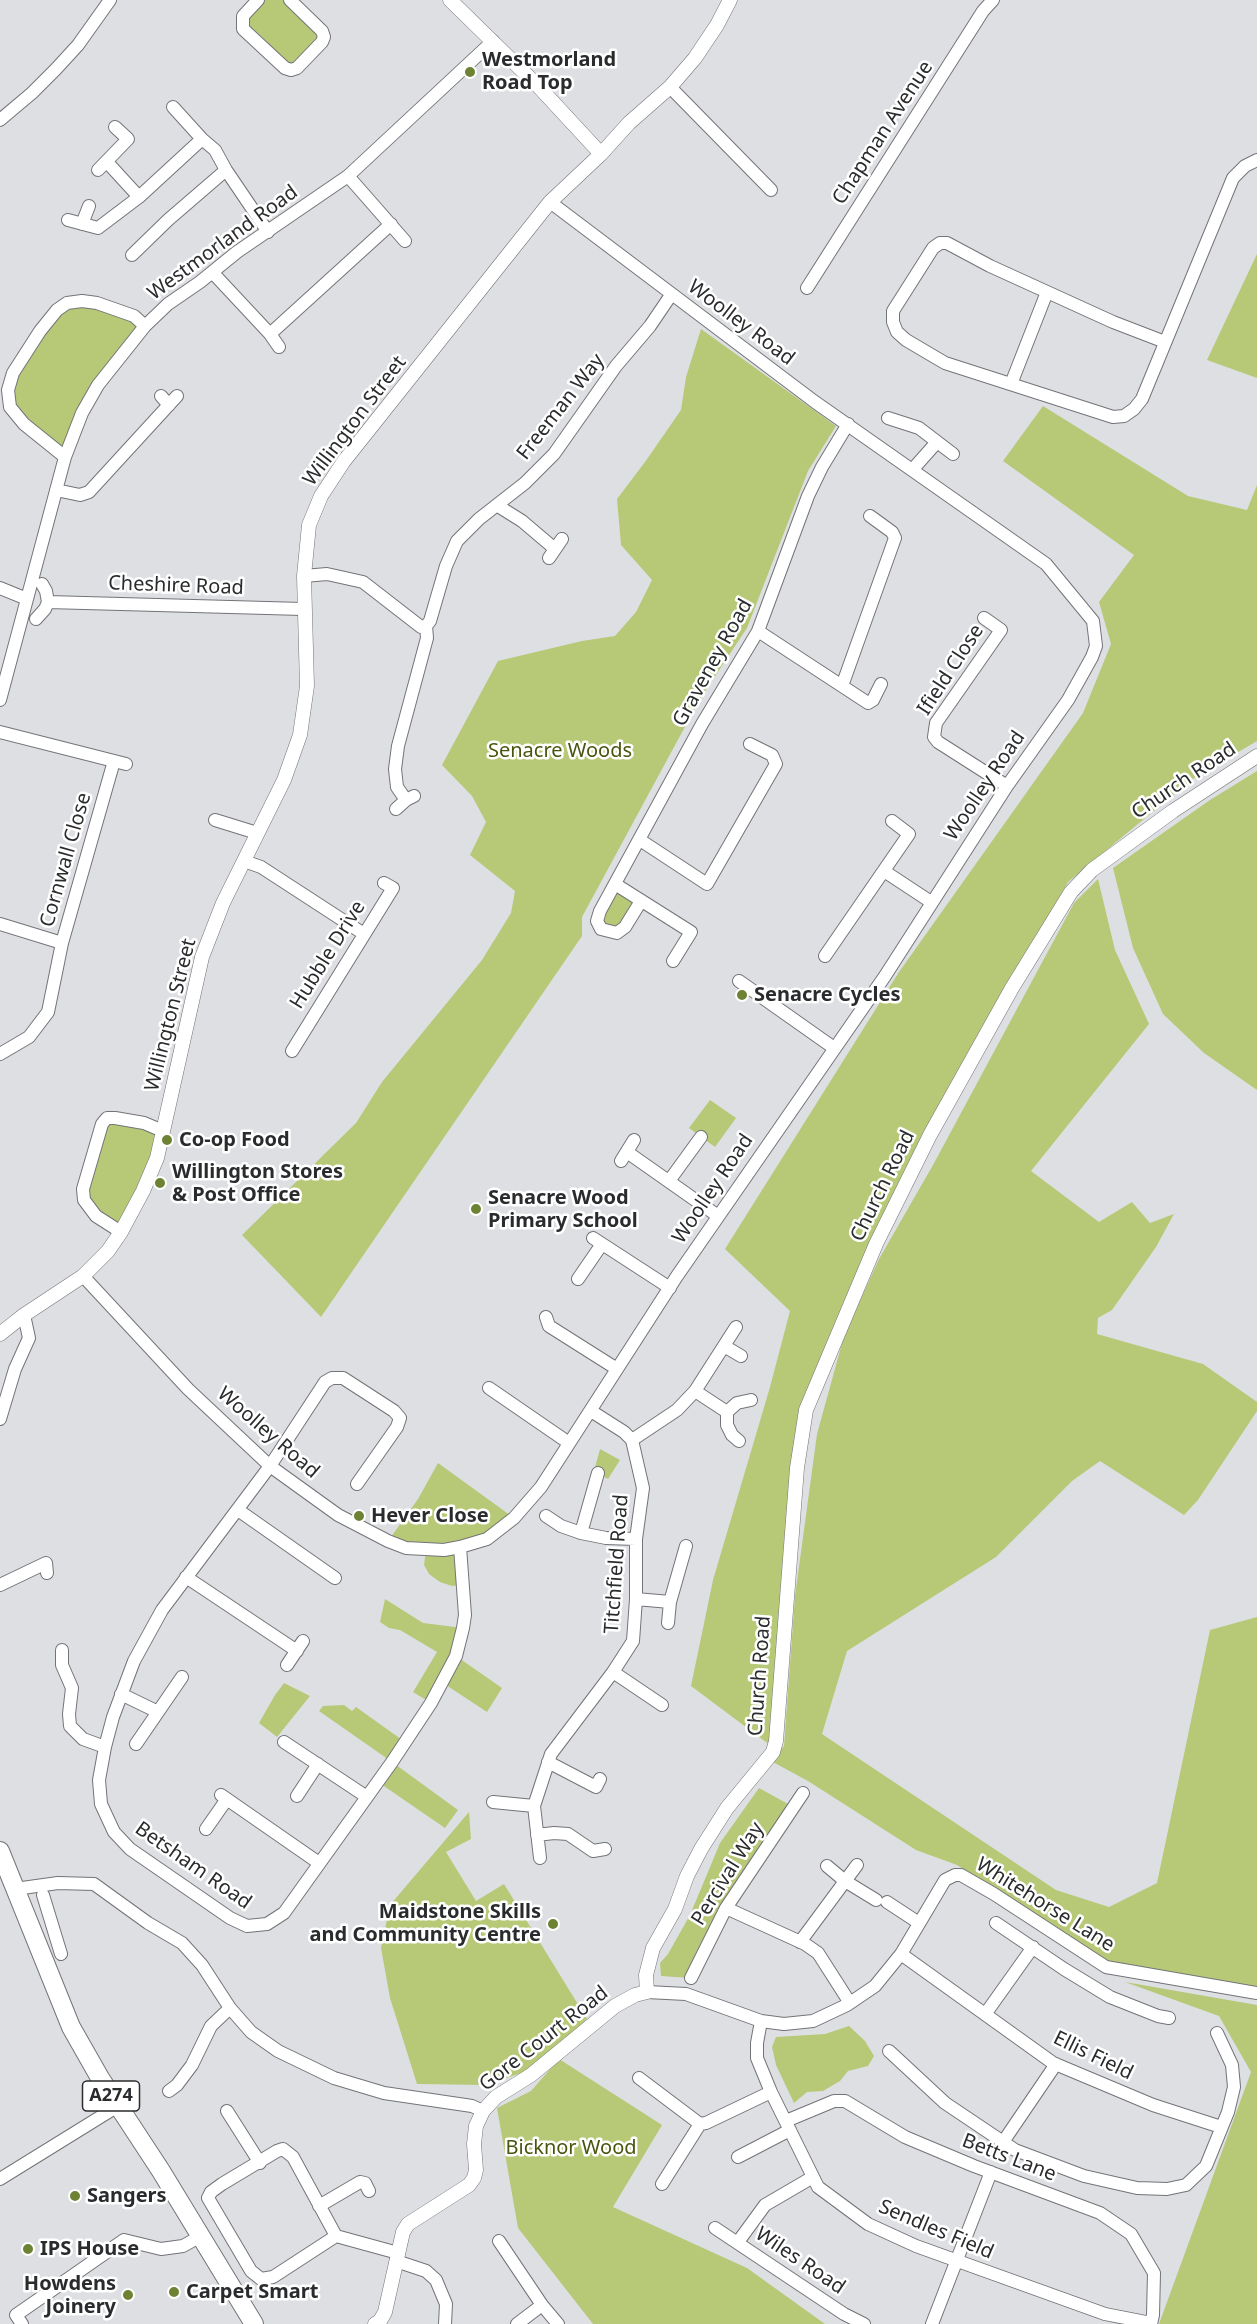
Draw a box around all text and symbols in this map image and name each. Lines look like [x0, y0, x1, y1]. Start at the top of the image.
place label: Westmorland Road Top [482, 48, 616, 95]
street label: Chapman Avenue [828, 57, 938, 209]
marker: Westmorland Road Top [463, 65, 477, 79]
street label: Westmorland Road [143, 180, 303, 306]
street label: Woolley Road [683, 275, 799, 371]
street label: Freeman Way [512, 349, 610, 465]
street label: Willington Street [298, 351, 412, 491]
street label: Cheshire Road [108, 572, 244, 600]
street label: Graveney Road [668, 595, 758, 731]
street label: Ifield Close [913, 620, 989, 720]
street label: Woolley Road [940, 727, 1030, 845]
street label: Church Road [1127, 737, 1241, 825]
park label: Senacre Woods [488, 739, 632, 763]
street label: Cornwall Close [35, 790, 97, 930]
street label: Hubble Drive [285, 897, 371, 1013]
street label: Willington Street [140, 936, 202, 1094]
place label: Senacre Cycles [754, 983, 900, 1007]
marker: Senacre Cycles [735, 988, 749, 1002]
street label: Church Road [846, 1127, 920, 1245]
place label: Co-op Food [179, 1128, 290, 1152]
street label: Woolley Road [668, 1130, 758, 1248]
marker: Co-op Food [160, 1133, 174, 1147]
place label: Willington Stores & Post Office [172, 1160, 343, 1207]
marker: Willington Stores & Post Office [153, 1176, 167, 1190]
place label: Senacre Wood Primary School [488, 1186, 638, 1233]
marker: Senacre Wood Primary School [469, 1202, 483, 1216]
street label: Woolley Road [212, 1382, 324, 1484]
street label: Titchfield Road [600, 1494, 634, 1634]
place label: Hever Close [371, 1504, 489, 1528]
marker: Hever Close [352, 1509, 366, 1523]
street label: Church Road [744, 1615, 776, 1737]
street label: Betsham Road [130, 1817, 256, 1915]
street label: Percival Way [687, 1818, 769, 1930]
street label: Whitehorse Lane [971, 1853, 1119, 1957]
place label: Maidstone Skills and Community Centre [310, 1900, 541, 1947]
marker: Maidstone Skills and Community Centre [546, 1917, 560, 1931]
street label: Gore Court Road [475, 1981, 613, 2097]
street label: Ellis Field [1049, 2026, 1137, 2086]
road number: A274 [82, 2081, 140, 2111]
street label: Betts Lane [959, 2129, 1059, 2187]
park label: Bicknor Wood [505, 2136, 637, 2160]
place label: Sangers [87, 2184, 167, 2208]
marker: Sangers [68, 2189, 82, 2203]
street label: Sendles Field [875, 2195, 997, 2265]
street label: Wiles Road [751, 2222, 849, 2300]
place label: IPS House [40, 2237, 139, 2261]
marker: IPS House [21, 2242, 35, 2256]
place label: Howdens Joinery [24, 2272, 116, 2319]
place label: Carpet Smart [186, 2280, 318, 2304]
marker: Carpet Smart [167, 2285, 181, 2299]
marker: Howdens Joinery [121, 2288, 135, 2302]

